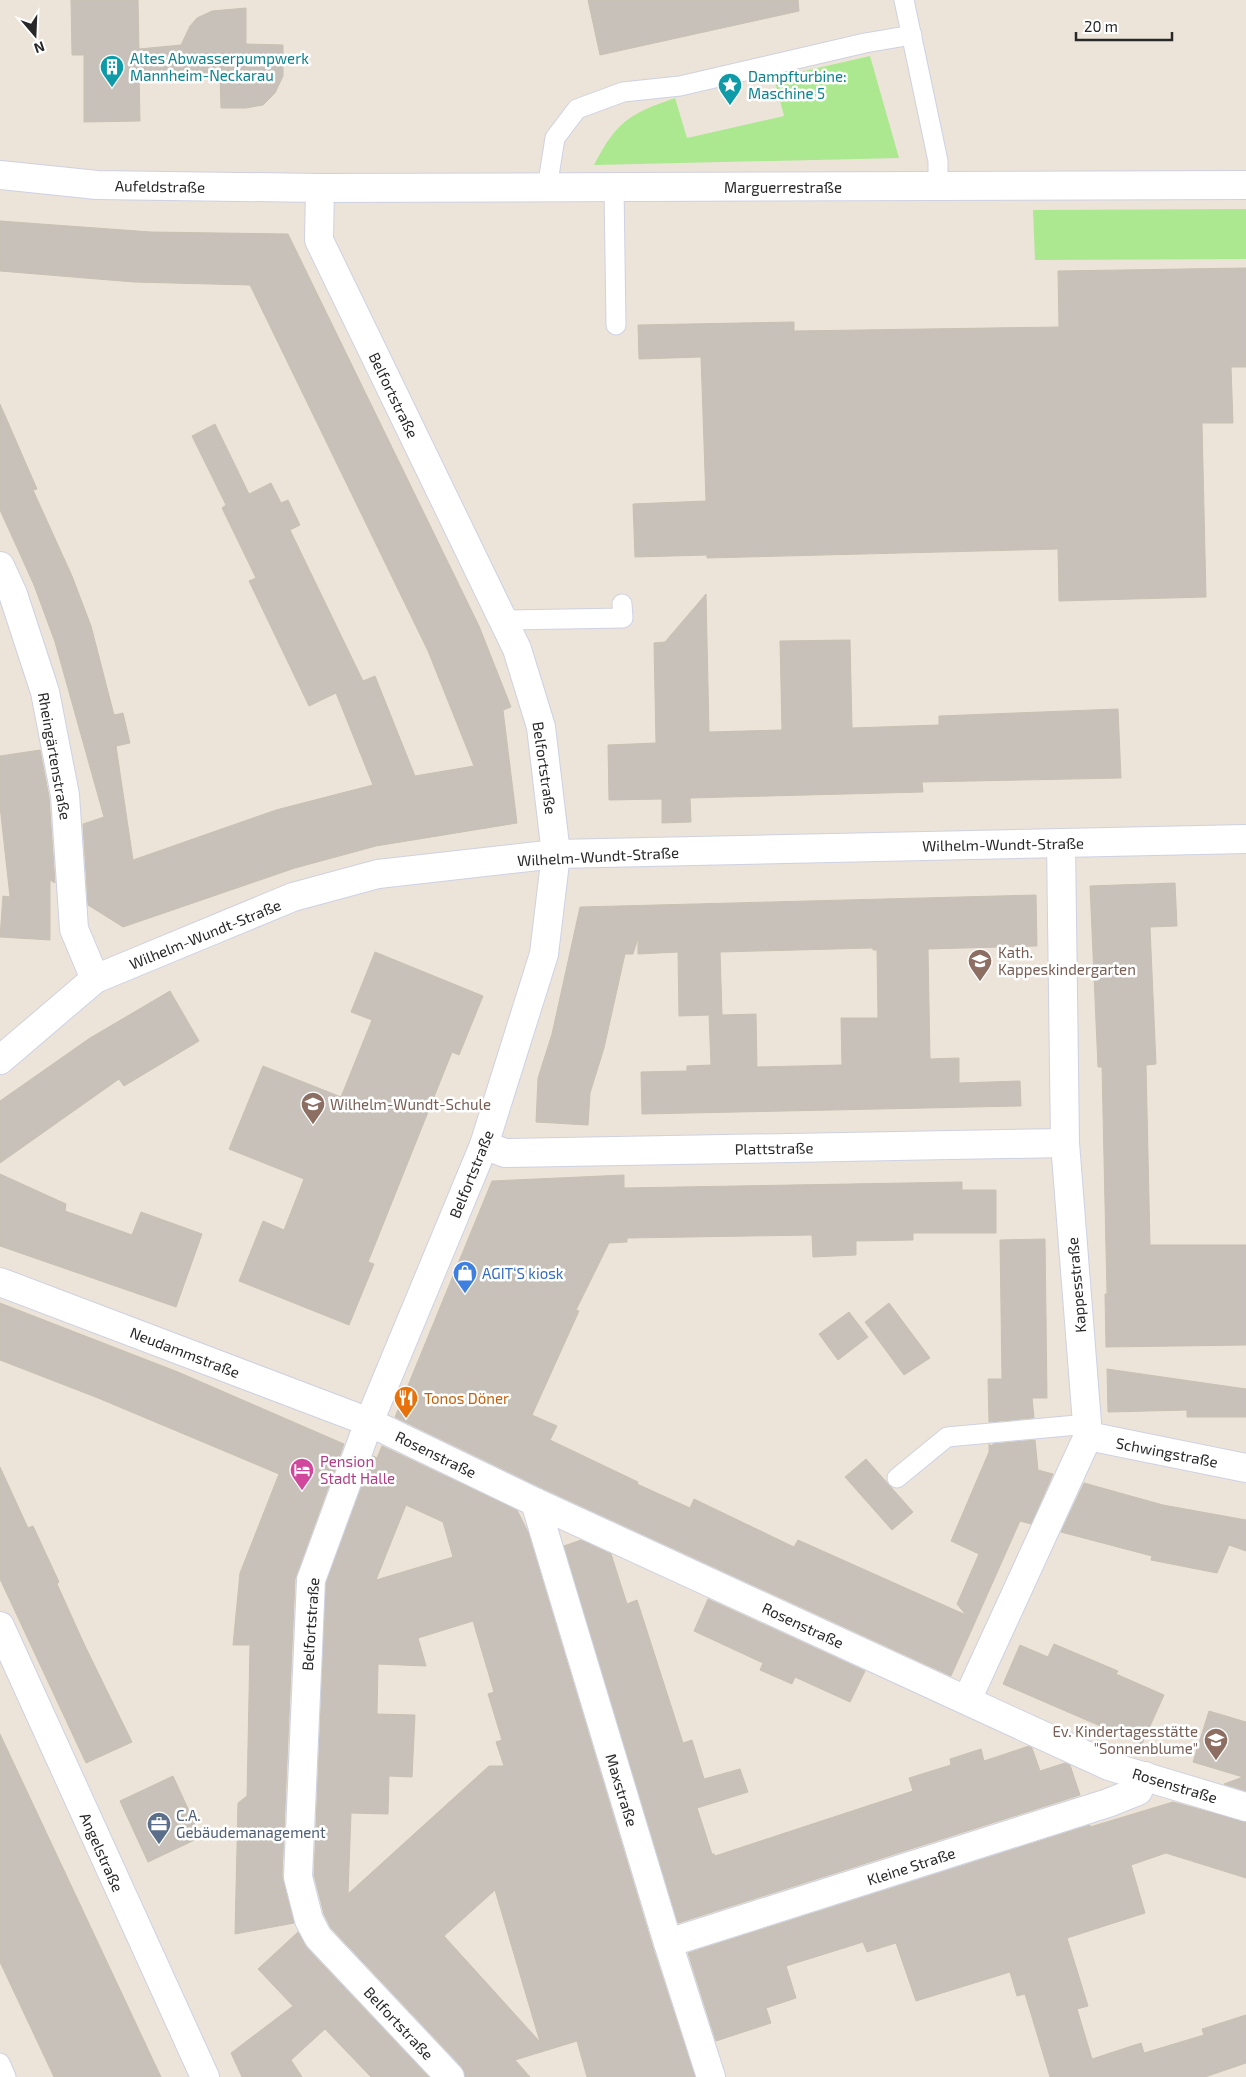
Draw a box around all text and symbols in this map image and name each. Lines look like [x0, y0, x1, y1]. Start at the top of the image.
north arrow [10, 10, 60, 60]
scale bar [1076, 10, 1172, 42]
text: 20 m [1084, 17, 1118, 35]
text: N [32, 38, 47, 57]
place label: Altes Abwasserpumpwerk Mannheim-Neckarau [130, 49, 309, 84]
building icon: Altes Abwasserpumpwerk Mannheim-Neckarau [99, 54, 125, 88]
place label: Dampfturbine: Maschine 5 [748, 67, 847, 102]
place icon: Dampfturbine: Maschine 5 [717, 72, 743, 106]
street label: Aufeldstraße [115, 176, 205, 196]
street label: Marguerrestraße [724, 178, 842, 196]
street label: Belfortstraße [365, 349, 423, 441]
street label: Rheingärtenstraße [35, 691, 75, 821]
street label: Belfortstraße [530, 721, 560, 815]
street label: Wilhelm-Wundt-Straße [922, 834, 1084, 854]
street label: Wilhelm-Wundt-Straße [517, 843, 679, 869]
street label: Wilhelm-Wundt-Straße [127, 895, 283, 973]
place label: Kath. Kappeskindergarten [998, 943, 1136, 978]
school or university icon: Kath. Kappeskindergarten [967, 948, 993, 982]
school or university icon: Wilhelm-Wundt-Schule [300, 1091, 326, 1125]
place label: Wilhelm-Wundt-Schule [330, 1095, 491, 1113]
street label: Belfortstraße [445, 1127, 497, 1221]
street label: Plattstraße [734, 1138, 814, 1158]
street label: Kappesstraße [1063, 1236, 1089, 1334]
shop icon: AGIT‘S kiosk [452, 1260, 478, 1294]
place label: AGIT‘S kiosk [482, 1264, 564, 1282]
street label: Neudammstraße [128, 1323, 242, 1381]
restaurant icon: Tonos Döner [393, 1385, 419, 1419]
place label: Tonos Döner [424, 1389, 509, 1407]
street label: Rosenstraße [393, 1427, 479, 1481]
street label: Schwingstraße [1115, 1433, 1219, 1471]
place label: Pension Stadt Halle [320, 1452, 395, 1487]
hotel icon: Pension Stadt Halle [289, 1457, 315, 1491]
street label: Belfortstraße [298, 1577, 322, 1671]
street label: Rosenstraße [759, 1598, 847, 1652]
place label: Ev. Kindertagesstätte "Sonnenblume" [1052, 1722, 1198, 1757]
school or university icon: Ev. Kindertagesstätte "Sonnenblume" [1203, 1727, 1229, 1761]
street label: Maxstraße [602, 1751, 642, 1829]
street label: Rosenstraße [1130, 1764, 1220, 1806]
place label: C.A. Gebäudemanagement [176, 1806, 326, 1841]
street label: Angelstraße [77, 1810, 127, 1894]
office icon: C.A. Gebäudemanagement [146, 1811, 172, 1845]
street label: Kleine Straße [865, 1843, 957, 1889]
street label: Belfortstraße [361, 1983, 437, 2063]

